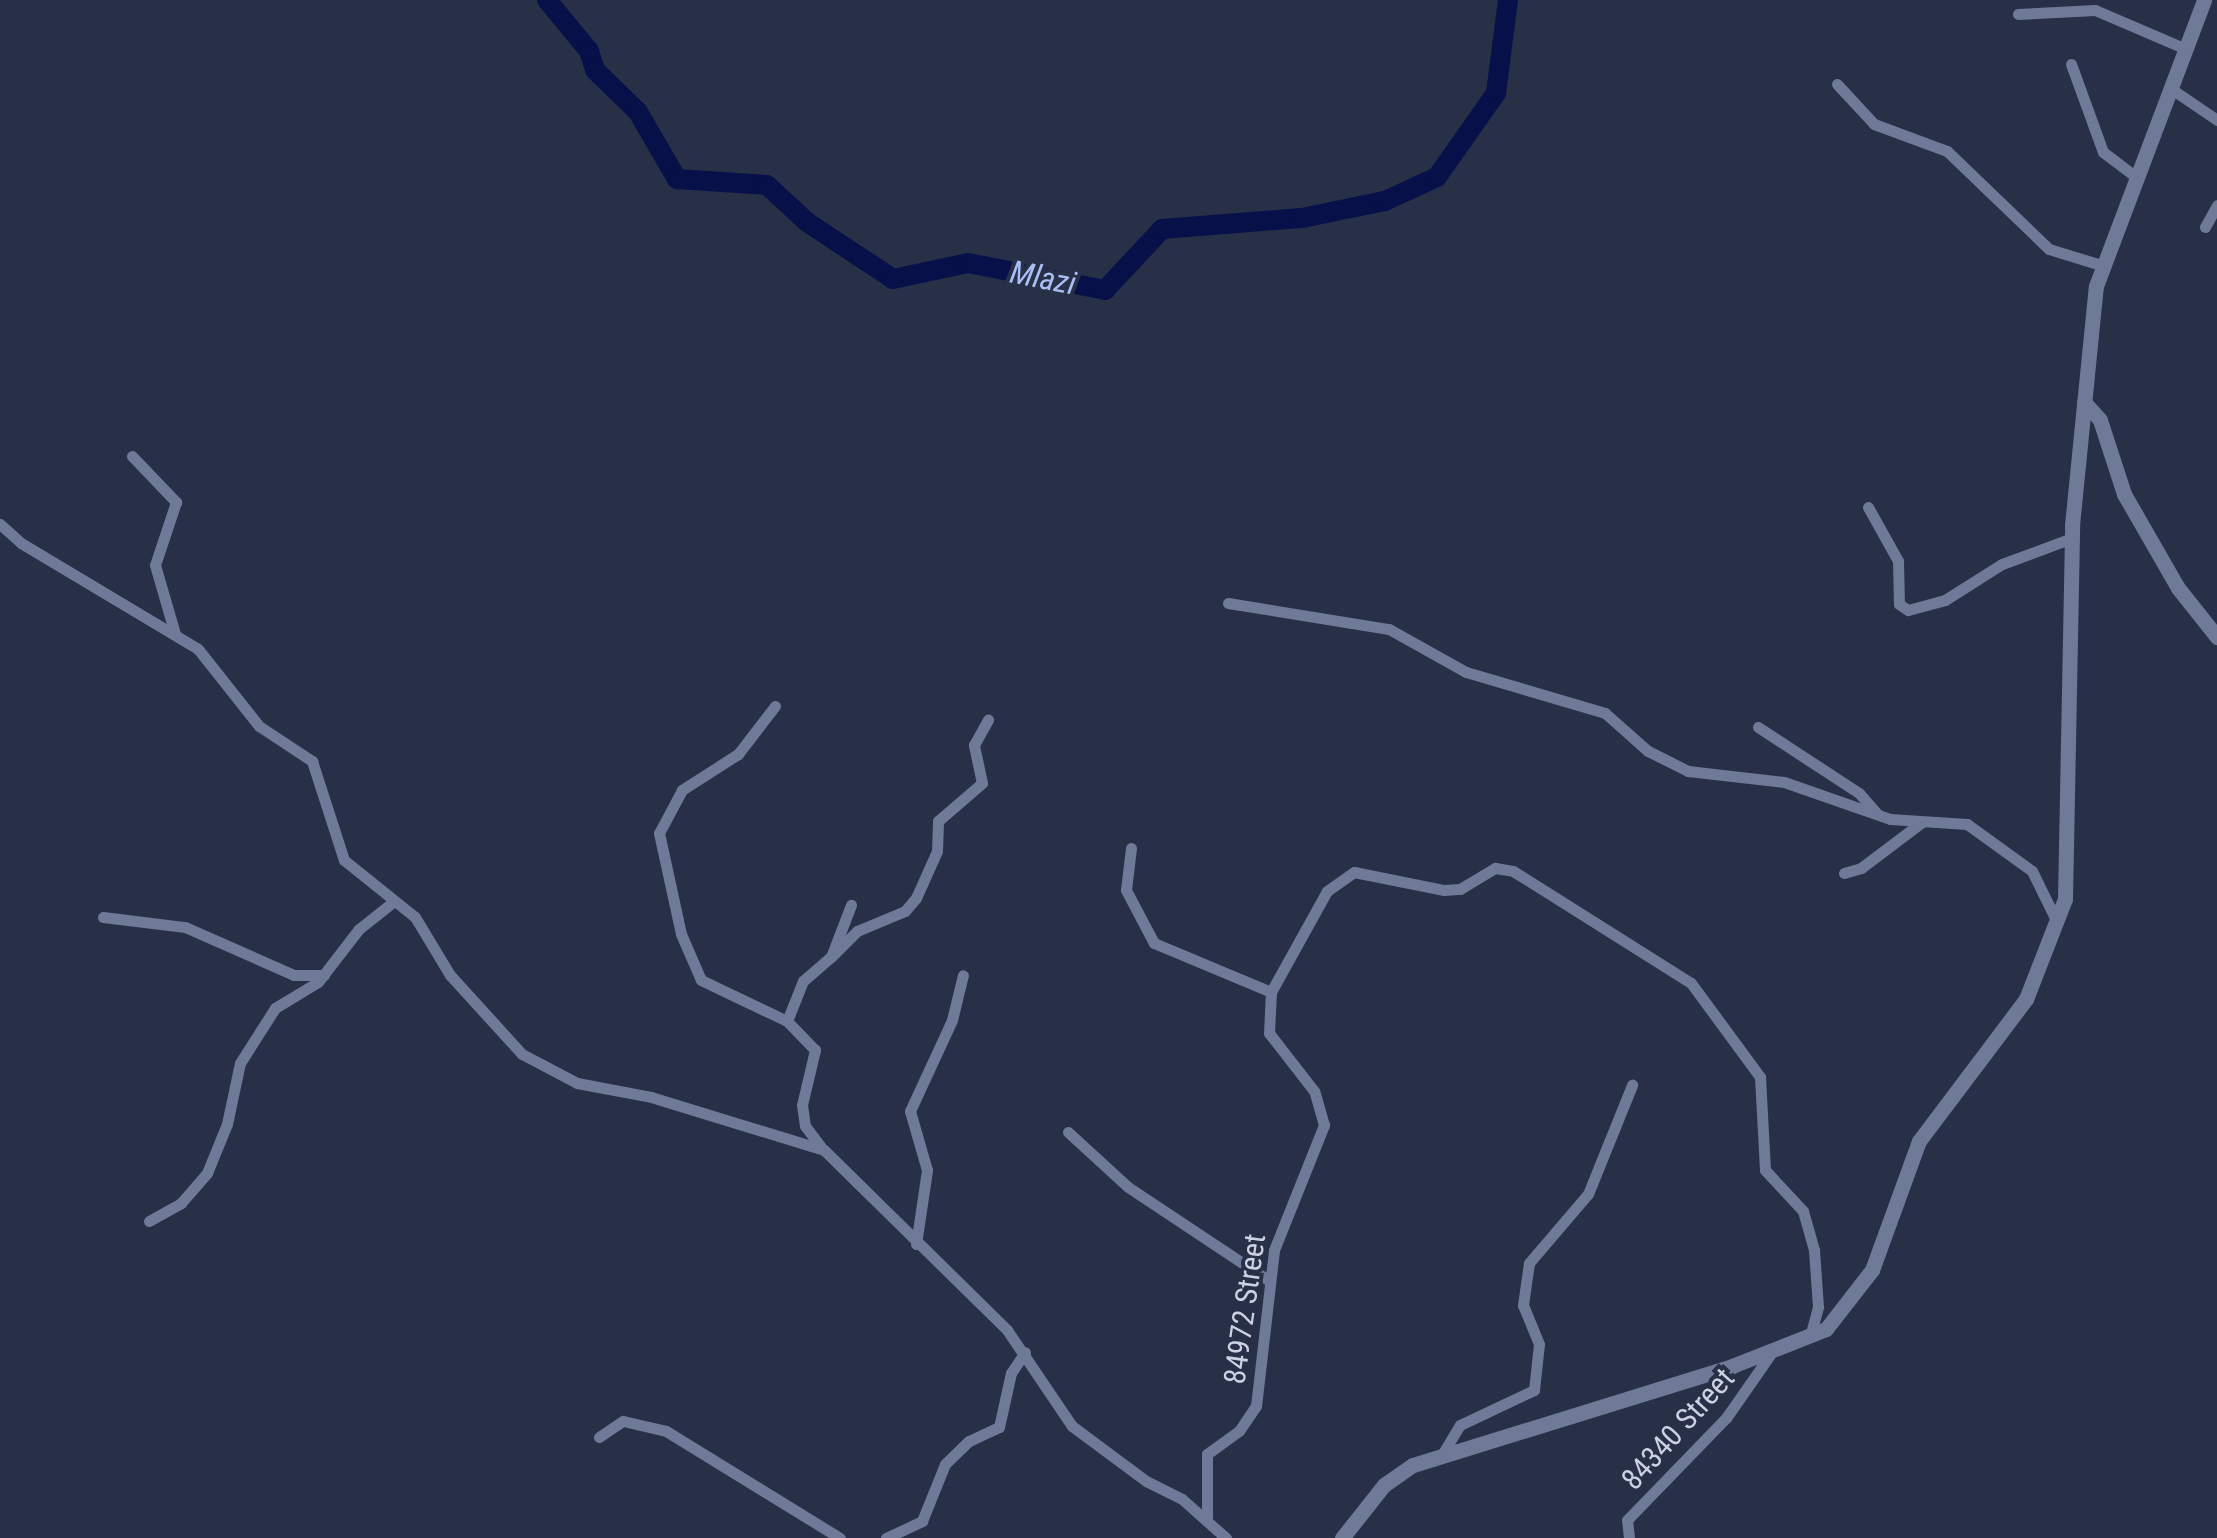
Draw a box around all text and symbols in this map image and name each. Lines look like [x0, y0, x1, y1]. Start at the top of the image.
water label: Mlazi [1007, 253, 1079, 303]
street label: 84972 Street [1217, 1232, 1273, 1386]
street label: 84340 Street [1614, 1361, 1742, 1497]

